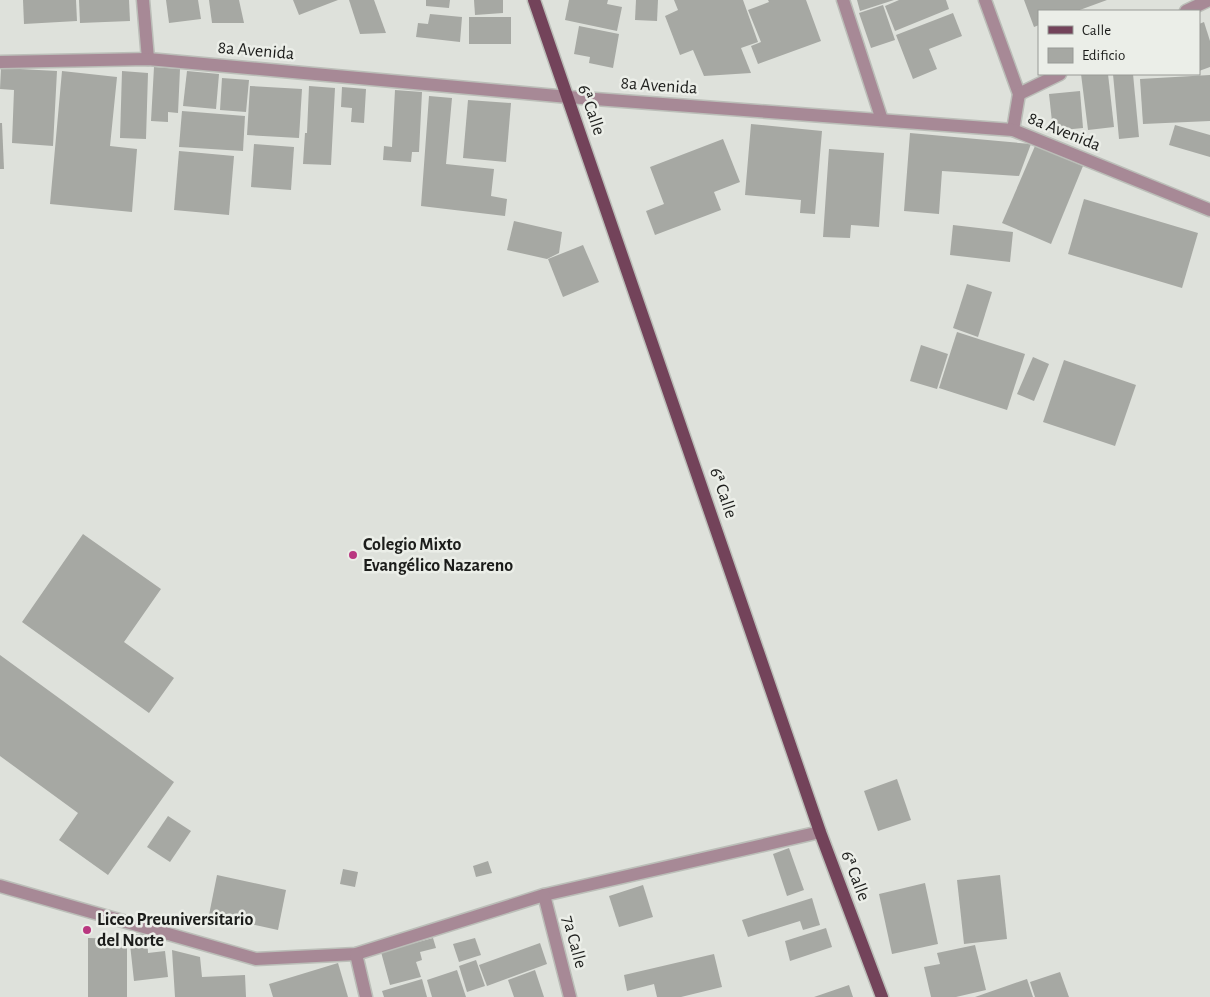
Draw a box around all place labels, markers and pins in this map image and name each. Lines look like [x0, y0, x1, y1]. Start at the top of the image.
place label: Colegio Mixto Evangélico Nazareno [363, 536, 513, 575]
marker: Colegio Mixto Evangélico Nazareno [347, 549, 359, 561]
place label: Liceo Preuniversitario del Norte [97, 911, 253, 950]
marker: Liceo Preuniversitario del Norte [81, 924, 93, 936]

